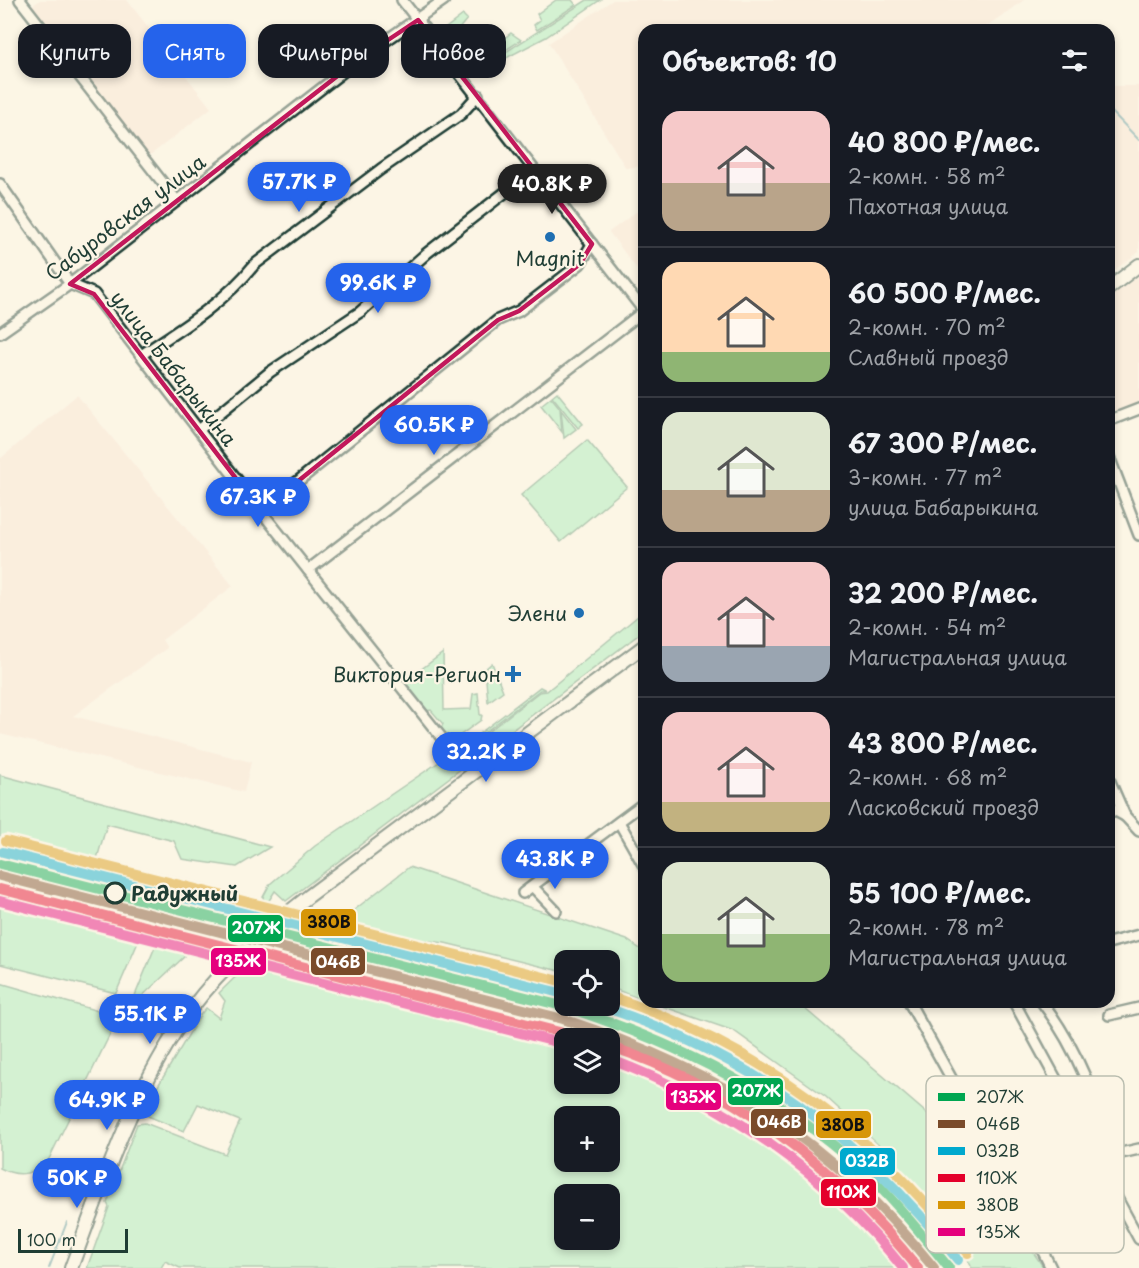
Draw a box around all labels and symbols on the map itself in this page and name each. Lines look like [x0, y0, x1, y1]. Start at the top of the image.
street label: Сабуровская улица [38, 146, 212, 287]
pin: 57.7K ₽ [244, 162, 354, 213]
pin: 40.8K ₽ [497, 164, 607, 215]
marker: Magnit [543, 230, 557, 244]
place label: Magnit [515, 243, 585, 273]
pin: 99.6K ₽ [323, 263, 433, 314]
street label: улица Бабарыкина [104, 284, 245, 452]
pin: 60.5K ₽ [379, 405, 489, 456]
pin: 67.3K ₽ [203, 477, 313, 528]
place label: Элени [508, 598, 567, 628]
marker: Элени [572, 606, 586, 620]
place label: Виктория-Регион [333, 659, 501, 689]
marker: Виктория-Регион [506, 667, 520, 681]
pin: 32.2K ₽ [431, 732, 541, 783]
pin: 43.8K ₽ [500, 839, 610, 890]
place label: Радужный [131, 878, 238, 908]
marker: Радужный [104, 882, 126, 904]
line badge: 380В [300, 908, 357, 937]
text: 380В [307, 909, 351, 933]
line badge: 207Ж [227, 914, 284, 943]
text: 207Ж [231, 915, 281, 939]
line badge: 135Ж [210, 947, 267, 976]
line badge: 046В [310, 947, 366, 976]
text: 135Ж [215, 948, 262, 972]
text: 046В [315, 949, 361, 973]
pin: 55.1K ₽ [95, 994, 205, 1045]
legend [926, 1076, 1124, 1253]
line badge: 207Ж [727, 1077, 784, 1106]
text: 207Ж [731, 1078, 781, 1102]
pin: 64.9K ₽ [52, 1080, 162, 1131]
line badge: 135Ж [665, 1082, 722, 1111]
text: 135Ж [670, 1084, 717, 1108]
text: 207Ж [976, 1084, 1024, 1108]
line badge: 046В [750, 1108, 807, 1137]
text: 046В [756, 1109, 802, 1133]
line badge: 380В [815, 1110, 872, 1139]
text: 046В [976, 1111, 1020, 1135]
text: 380В [821, 1112, 865, 1136]
text: 032В [976, 1138, 1019, 1162]
line badge: 032В [839, 1147, 896, 1176]
text: 032В [845, 1148, 889, 1172]
pin: 50K ₽ [35, 1158, 119, 1209]
text: 110Ж [976, 1165, 1017, 1189]
line badge: 110Ж [820, 1178, 877, 1207]
text: 110Ж [826, 1179, 871, 1203]
text: 380В [976, 1192, 1019, 1216]
text: 135Ж [976, 1219, 1020, 1243]
scale bar [18, 1226, 128, 1254]

